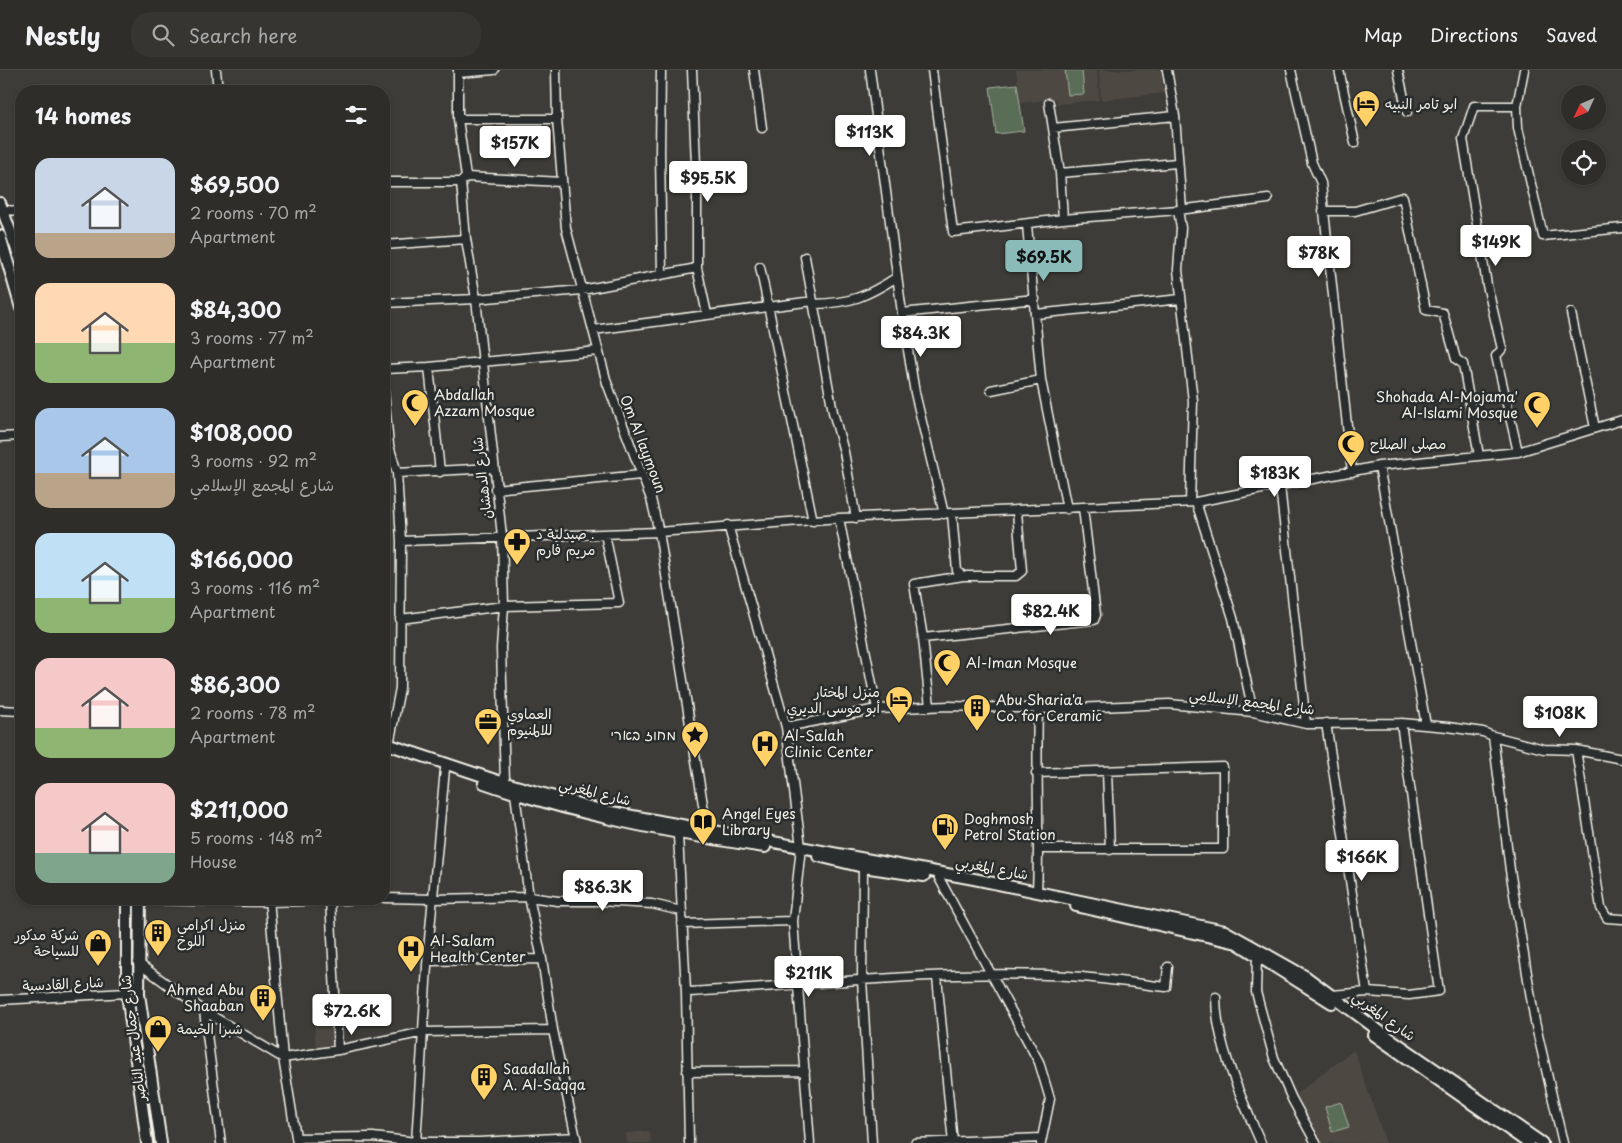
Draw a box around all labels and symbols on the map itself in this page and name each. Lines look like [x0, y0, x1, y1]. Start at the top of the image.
north arrow [1561, 85, 1606, 130]
hotel icon: ابو تامر النبيه [1351, 89, 1381, 128]
place label: ابو تامر النبيه [1385, 93, 1457, 114]
pin: $113K [835, 114, 905, 157]
pin: $157K [480, 126, 550, 168]
pin: $95.5K [667, 160, 749, 203]
pin: $149K [1461, 224, 1531, 267]
pin: $78K [1289, 236, 1349, 278]
pin: $69.5K [1003, 240, 1085, 282]
pin: $84.3K [880, 316, 962, 358]
place label: Abdallah Azzam Mosque [434, 384, 535, 421]
place label: Shohada Al-Mojama' Al-Islami Mosque [1376, 386, 1518, 423]
mosque icon: Abdallah Azzam Mosque [400, 388, 430, 427]
mosque icon: Shohada Al-Mojama' Al-Islami Mosque [1522, 390, 1552, 429]
street label: Om Al laymoun [615, 392, 672, 496]
mosque icon: مصلى الصلاح [1336, 429, 1366, 468]
place label: مصلى الصلاح [1370, 433, 1446, 454]
street label: شارع الدهشان [466, 436, 497, 520]
pin: $183K [1240, 456, 1310, 498]
place label: صيدلية د . مريم فارم [536, 523, 595, 561]
pharmacy icon: صيدلية د . مريم فارم [502, 527, 532, 566]
pin: $82.4K [1010, 594, 1092, 636]
mosque icon: Al-Iman Mosque [932, 648, 962, 687]
place label: Al-Iman Mosque [966, 652, 1077, 673]
place label: منزل المختار أبو موسى الديري [787, 681, 881, 719]
street label: شارع المجمع الإسلامي [1188, 683, 1316, 723]
hotel icon: منزل المختار أبو موسى الديري [884, 685, 914, 724]
place label: Abu Sharia'a Co. for Ceramic [996, 689, 1102, 726]
building icon: Abu Sharia'a Co. for Ceramic [962, 693, 992, 732]
pin: $108K [1525, 696, 1595, 738]
place label: العماوي للالمنيوم [507, 703, 552, 741]
office icon: العماوي للالمنيوم [473, 707, 503, 746]
place icon: מחוז בארי [680, 720, 710, 759]
place label: מחוז בארי [611, 724, 676, 745]
place label: Al-Salah Clinic Center [784, 725, 874, 762]
hospital icon: Al-Salah Clinic Center [750, 729, 780, 768]
street label: شارع المغربي [556, 772, 633, 813]
place label: Angel Eyes Library [722, 803, 796, 840]
library icon: Angel Eyes Library [688, 807, 718, 846]
place label: Doghmosh Petrol Station [964, 808, 1056, 845]
fuel station icon: Doghmosh Petrol Station [930, 812, 960, 851]
pin: $166K [1327, 840, 1397, 882]
street label: شارع المغربي [954, 850, 1030, 888]
pin: $86.3K [562, 870, 644, 912]
place label: منزل اكرامي اللوح [177, 914, 246, 951]
building icon: منزل اكرامي اللوح [143, 918, 173, 957]
place label: شركة مدكور للسياحة [14, 924, 79, 961]
shop icon: شركة مدكور للسياحة [83, 928, 113, 967]
place label: Al-Salam Health Center [430, 930, 526, 967]
hospital icon: Al-Salam Health Center [396, 934, 426, 973]
pin: $211K [774, 956, 844, 998]
street label: شارع القادسية [22, 971, 104, 996]
street label: شارع جمال عبد الناصر [114, 974, 151, 1103]
place label: Ahmed Abu Shaaban [166, 979, 244, 1016]
building icon: Ahmed Abu Shaaban [248, 983, 278, 1022]
street label: شارع المغربي [1347, 986, 1420, 1048]
pin: $72.6K [311, 994, 393, 1036]
shop icon: شبرا الخيمة [143, 1014, 173, 1053]
place label: شبرا الخيمة [177, 1018, 243, 1039]
place label: Saadallah A. Al-Saqqa [503, 1058, 586, 1095]
building icon: Saadallah A. Al-Saqqa [469, 1062, 499, 1101]

